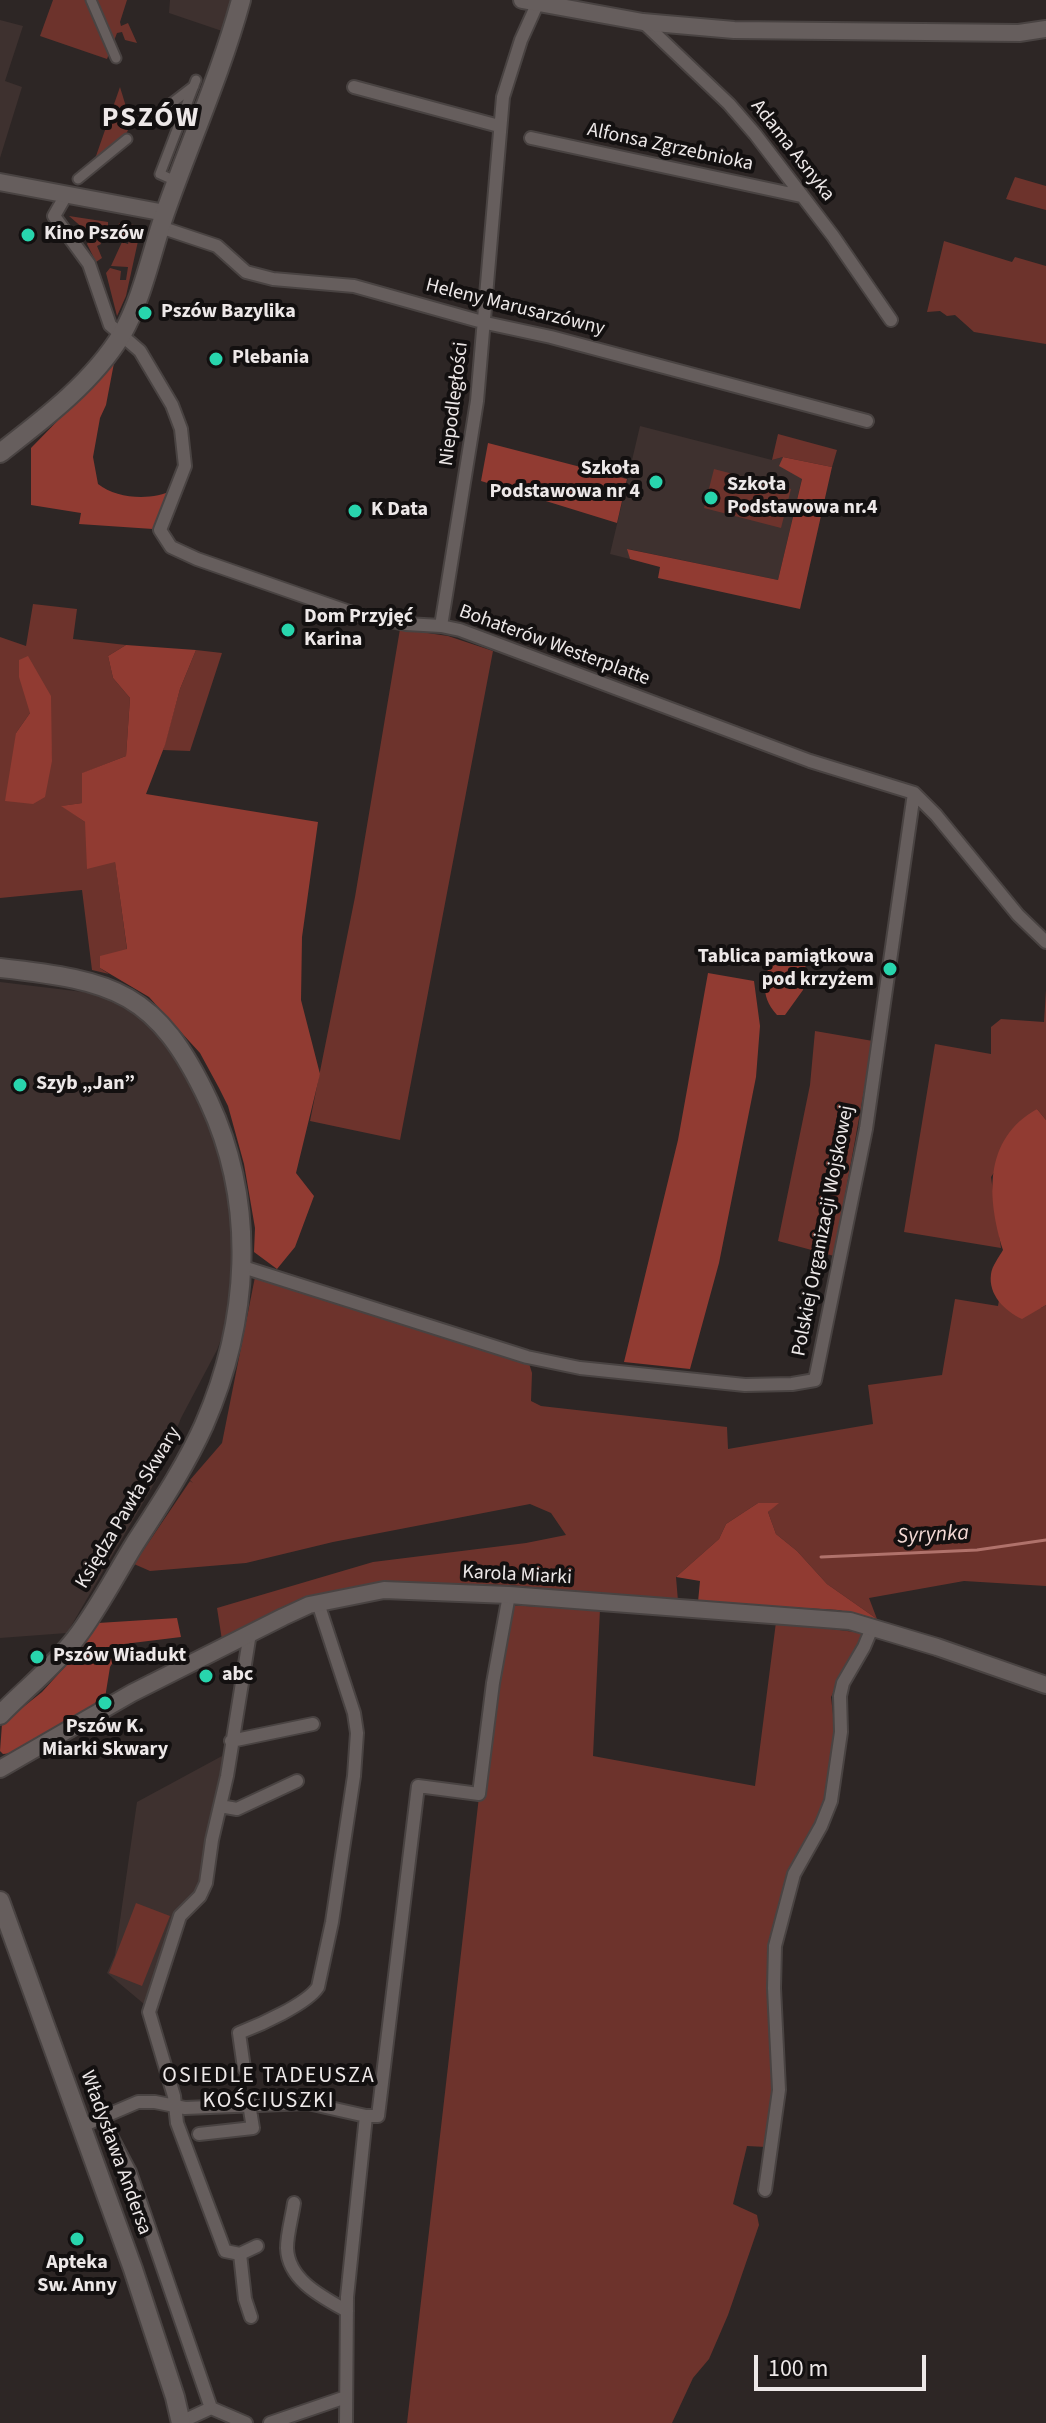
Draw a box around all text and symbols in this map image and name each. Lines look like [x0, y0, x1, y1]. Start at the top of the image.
street label: Adama Asnyka [745, 95, 839, 207]
district label: PSZÓW [102, 103, 200, 137]
street label: Alfonsa Zgrzebnioka [585, 119, 755, 177]
place label: Kino Pszów [44, 223, 144, 247]
marker: Kino Pszów [19, 226, 37, 244]
street label: Heleny Marusarzówny [423, 274, 607, 342]
place label: Pszów Bazylika [161, 301, 296, 325]
marker: Pszów Bazylika [136, 304, 154, 322]
street label: Niepodległości [435, 341, 475, 467]
place label: Plebania [232, 347, 309, 371]
marker: Plebania [207, 350, 225, 368]
place label: Szkoła Podstawowa nr 4 [490, 458, 640, 505]
marker: Szkoła Podstawowa nr 4 [647, 473, 665, 491]
place label: Szkoła Podstawowa nr.4 [727, 474, 878, 521]
marker: Szkoła Podstawowa nr.4 [702, 489, 720, 507]
place label: K Data [371, 499, 428, 523]
marker: K Data [346, 502, 364, 520]
street label: Bohaterów Westerplatte [455, 600, 653, 692]
place label: Dom Przyjęć Karina [304, 606, 413, 653]
marker: Dom Przyjęć Karina [279, 621, 297, 639]
place label: Tablica pamiątkowa pod krzyżem [698, 946, 874, 993]
marker: Tablica pamiątkowa pod krzyżem [881, 960, 899, 978]
place label: Szyb „Jan” [36, 1073, 135, 1097]
marker: Szyb „Jan” [11, 1076, 29, 1094]
street label: Polskiej Organizacji Wojskowej [788, 1104, 860, 1358]
street label: Księdza Pawła Skwary [71, 1423, 187, 1593]
water label: Syrynka [896, 1521, 970, 1551]
street label: Karola Miarki [462, 1561, 572, 1591]
place label: Pszów Wiadukt [53, 1645, 186, 1669]
marker: Pszów Wiadukt [28, 1648, 46, 1666]
place label: abc [222, 1664, 253, 1688]
marker: abc [197, 1667, 215, 1685]
marker: Pszów K. Miarki Skwary [96, 1694, 114, 1712]
place label: Pszów K. Miarki Skwary [42, 1716, 168, 1763]
district label: OSIEDLE TADEUSZA KOŚCIUSZKI [162, 2064, 376, 2116]
street label: Władysława Andersa [74, 2068, 156, 2238]
marker: Apteka Sw. Anny [68, 2230, 86, 2248]
place label: Apteka Sw. Anny [37, 2252, 117, 2299]
scale bar [758, 2339, 930, 2389]
text: 100 m [768, 2351, 828, 2386]

